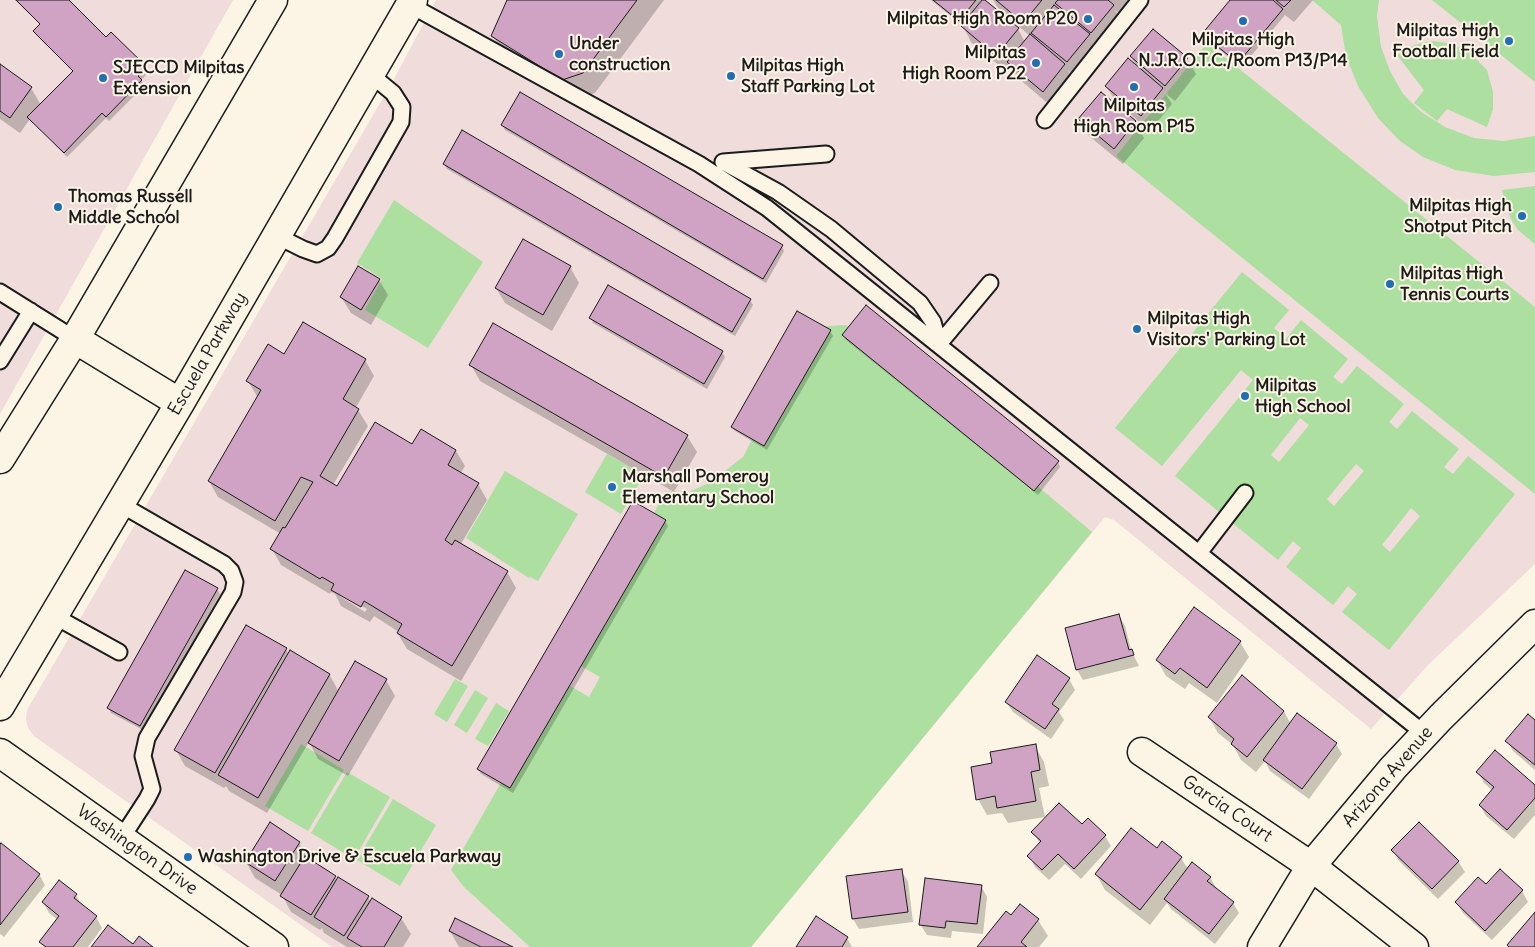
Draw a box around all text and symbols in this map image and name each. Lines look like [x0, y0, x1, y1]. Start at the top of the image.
place label: Milpitas High Room P20 [886, 8, 1078, 30]
marker: Milpitas High Room P20 [1082, 13, 1094, 25]
marker: Milpitas High N.J.R.O.T.C./Room P13/P14 [1237, 15, 1249, 27]
place label: Milpitas High Football Field [1392, 20, 1499, 62]
place label: Milpitas High N.J.R.O.T.C./Room P13/P14 [1138, 29, 1348, 72]
place label: Under construction [569, 33, 670, 76]
marker: Milpitas High Football Field [1503, 35, 1515, 47]
place label: Milpitas High Room P22 [902, 42, 1026, 84]
marker: Under construction [553, 48, 565, 60]
place label: Milpitas High Staff Parking Lot [741, 55, 875, 98]
place label: SJECCD Milpitas Extension [113, 57, 245, 100]
marker: Milpitas High Room P22 [1030, 57, 1042, 69]
marker: Milpitas High Staff Parking Lot [725, 70, 737, 82]
marker: SJECCD Milpitas Extension [97, 72, 109, 84]
marker: Milpitas High Room P15 [1128, 81, 1140, 93]
place label: Milpitas High Room P15 [1073, 95, 1195, 138]
place label: Thomas Russell Middle School [68, 186, 192, 228]
place label: Milpitas High Shotput Pitch [1404, 195, 1512, 238]
marker: Thomas Russell Middle School [52, 201, 64, 213]
marker: Milpitas High Shotput Pitch [1516, 210, 1528, 222]
place label: Milpitas High Tennis Courts [1400, 263, 1509, 306]
marker: Milpitas High Tennis Courts [1384, 278, 1396, 290]
street label: Escuela Parkway [164, 289, 252, 419]
place label: Milpitas High Visitors' Parking Lot [1147, 308, 1306, 350]
marker: Milpitas High Visitors' Parking Lot [1131, 323, 1143, 335]
place label: Milpitas High School [1255, 375, 1350, 418]
marker: Milpitas High School [1239, 390, 1251, 402]
place label: Marshall Pomeroy Elementary School [622, 466, 774, 508]
marker: Marshall Pomeroy Elementary School [606, 481, 618, 493]
street label: Arizona Avenue [1338, 722, 1438, 832]
street label: Garcia Court [1178, 771, 1276, 847]
street label: Washington Drive [72, 800, 202, 900]
place label: Washington Drive & Escuela Parkway [198, 846, 501, 868]
marker: Washington Drive & Escuela Parkway [182, 851, 194, 863]

